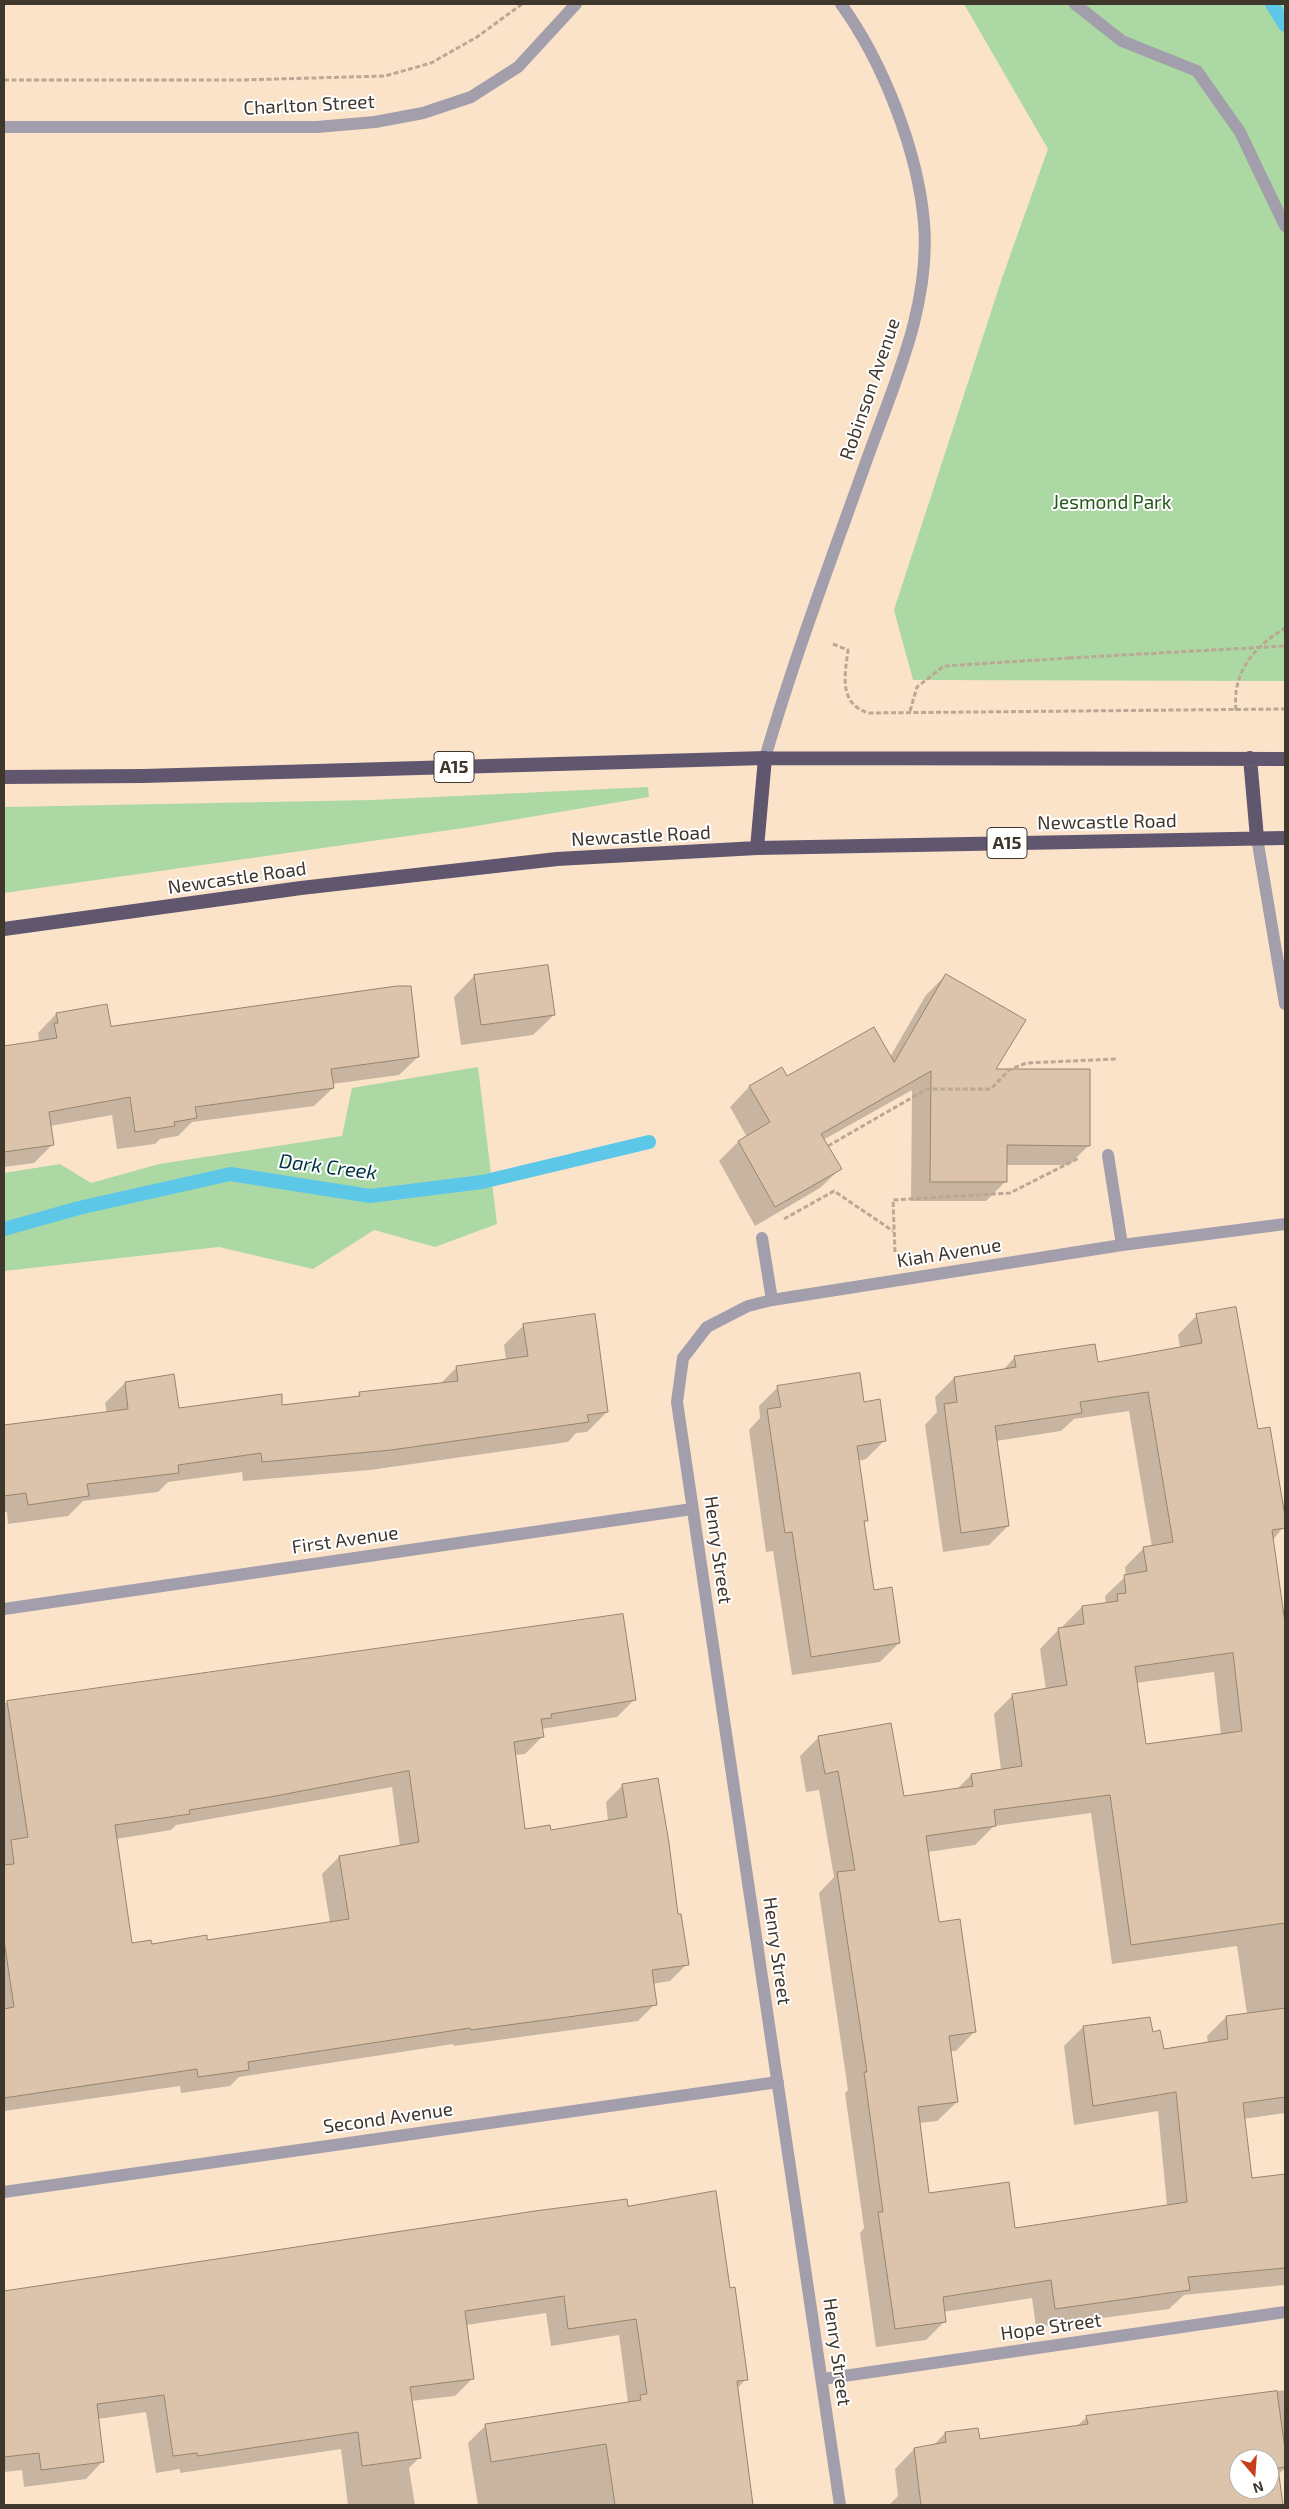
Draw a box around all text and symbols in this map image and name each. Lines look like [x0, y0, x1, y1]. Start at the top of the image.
street label: Charlton Street [243, 90, 375, 120]
street label: Robinson Avenue [835, 315, 905, 463]
park label: Jesmond Park [1053, 492, 1171, 514]
road number: A15 [434, 752, 474, 782]
street label: Newcastle Road [1037, 809, 1177, 835]
street label: Newcastle Road [571, 821, 711, 851]
road number: A15 [987, 828, 1027, 858]
street label: Newcastle Road [166, 857, 308, 899]
water label: Dark Creek [278, 1149, 378, 1185]
street label: Kiah Avenue [895, 1234, 1003, 1272]
street label: Henry Street [699, 1495, 737, 1605]
street label: First Avenue [290, 1521, 400, 1559]
street label: Henry Street [758, 1896, 796, 2006]
street label: Second Avenue [322, 2098, 454, 2138]
street label: Henry Street [818, 2297, 856, 2407]
street label: Hope Street [999, 2309, 1103, 2345]
north arrow [1229, 2449, 1279, 2499]
text: N [1251, 2478, 1266, 2497]

